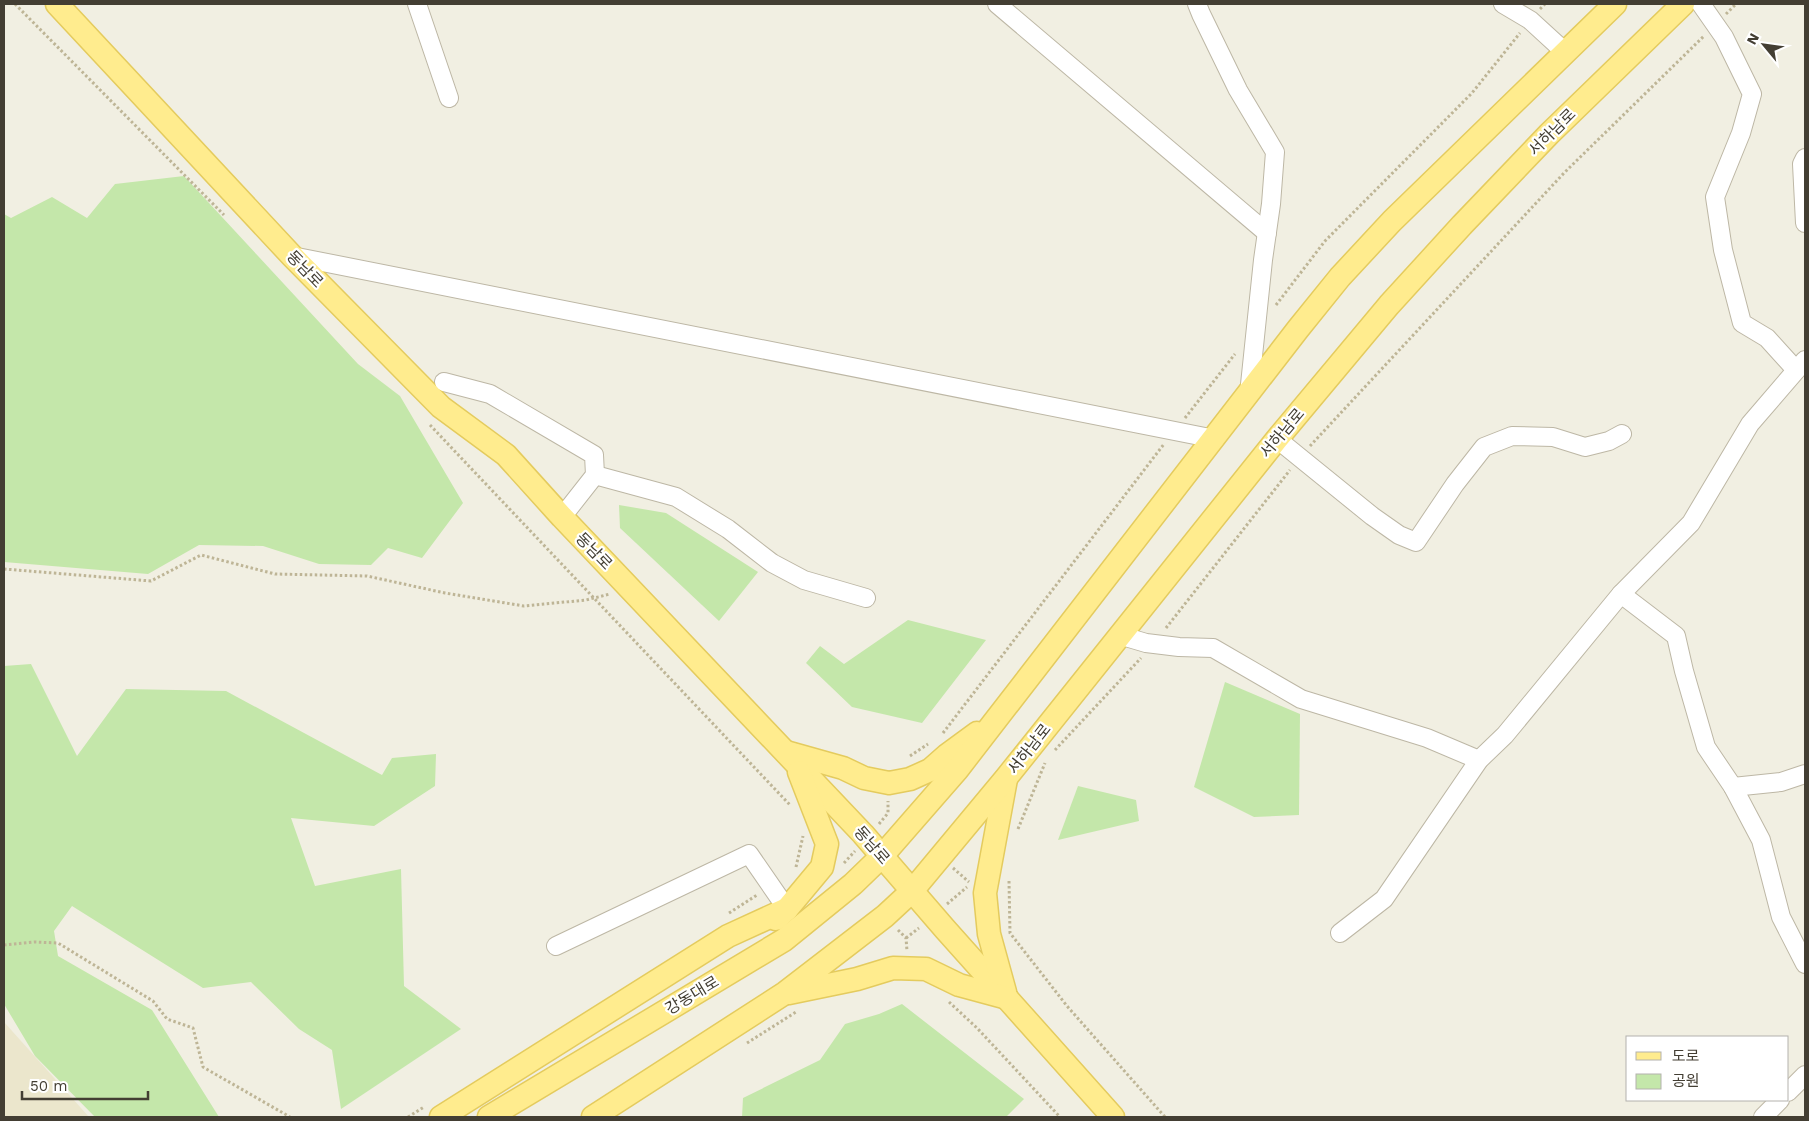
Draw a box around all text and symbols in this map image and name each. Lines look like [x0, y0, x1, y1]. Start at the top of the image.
north arrow [1739, 20, 1789, 70]
text: N [1743, 30, 1762, 47]
street label: 서하남로 [1524, 104, 1580, 160]
street label: 동남로 [283, 247, 327, 292]
street label: 서하남로 [1256, 404, 1308, 462]
street label: 동남로 [572, 529, 616, 574]
street label: 서하남로 [1003, 720, 1055, 778]
street label: 동남로 [850, 822, 894, 868]
street label: 강동대로 [662, 972, 722, 1018]
legend [1626, 1036, 1789, 1101]
text: 도로 [1672, 1047, 1700, 1065]
scale bar [22, 1068, 149, 1100]
text: 공원 [1672, 1072, 1700, 1090]
text: 50 m [30, 1077, 67, 1095]

